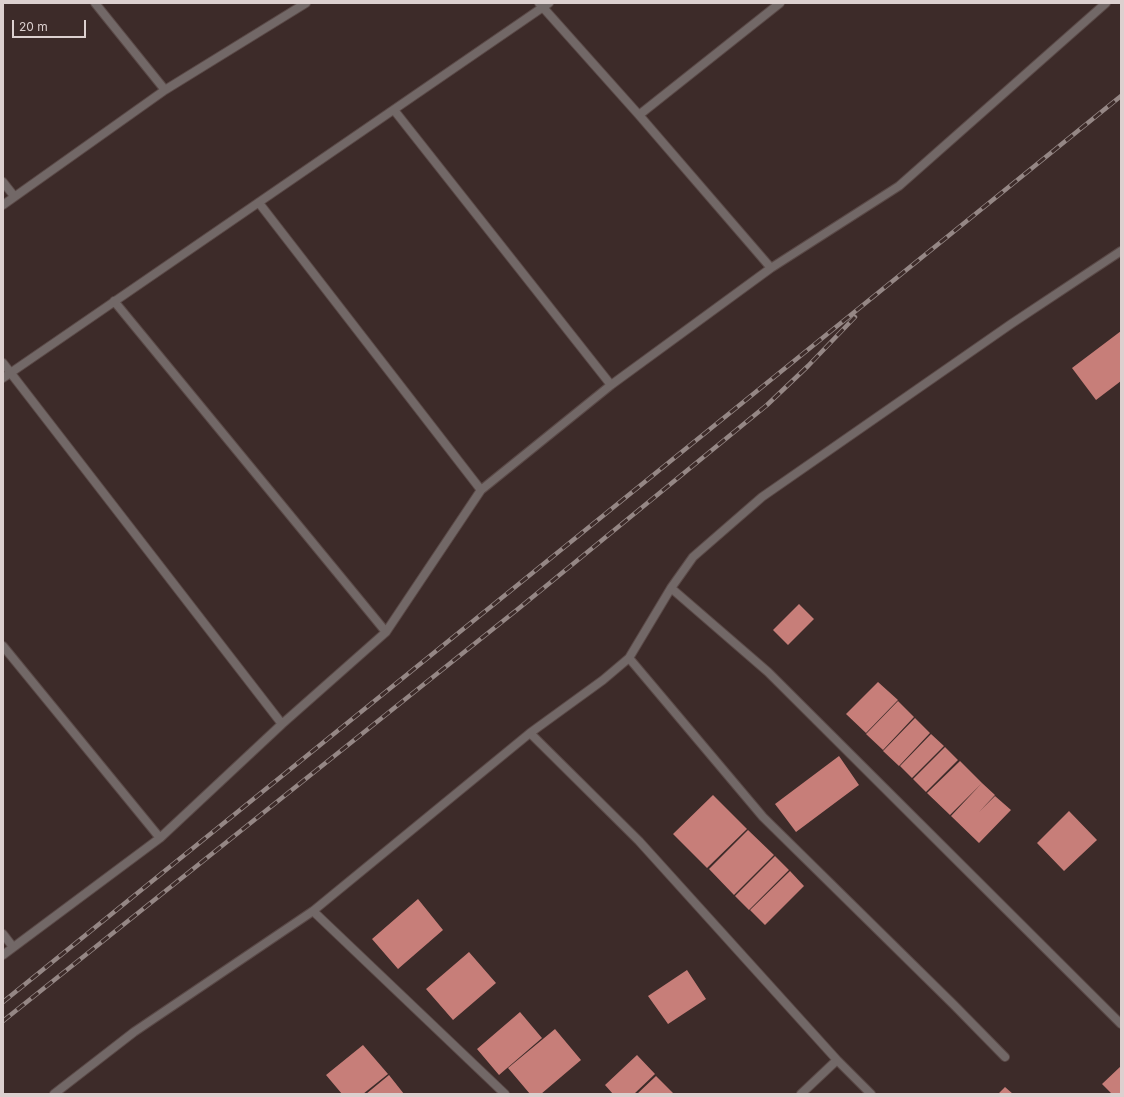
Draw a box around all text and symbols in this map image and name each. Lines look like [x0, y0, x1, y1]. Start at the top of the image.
scale bar [14, 12, 88, 38]
text: 20 m [19, 19, 48, 34]

